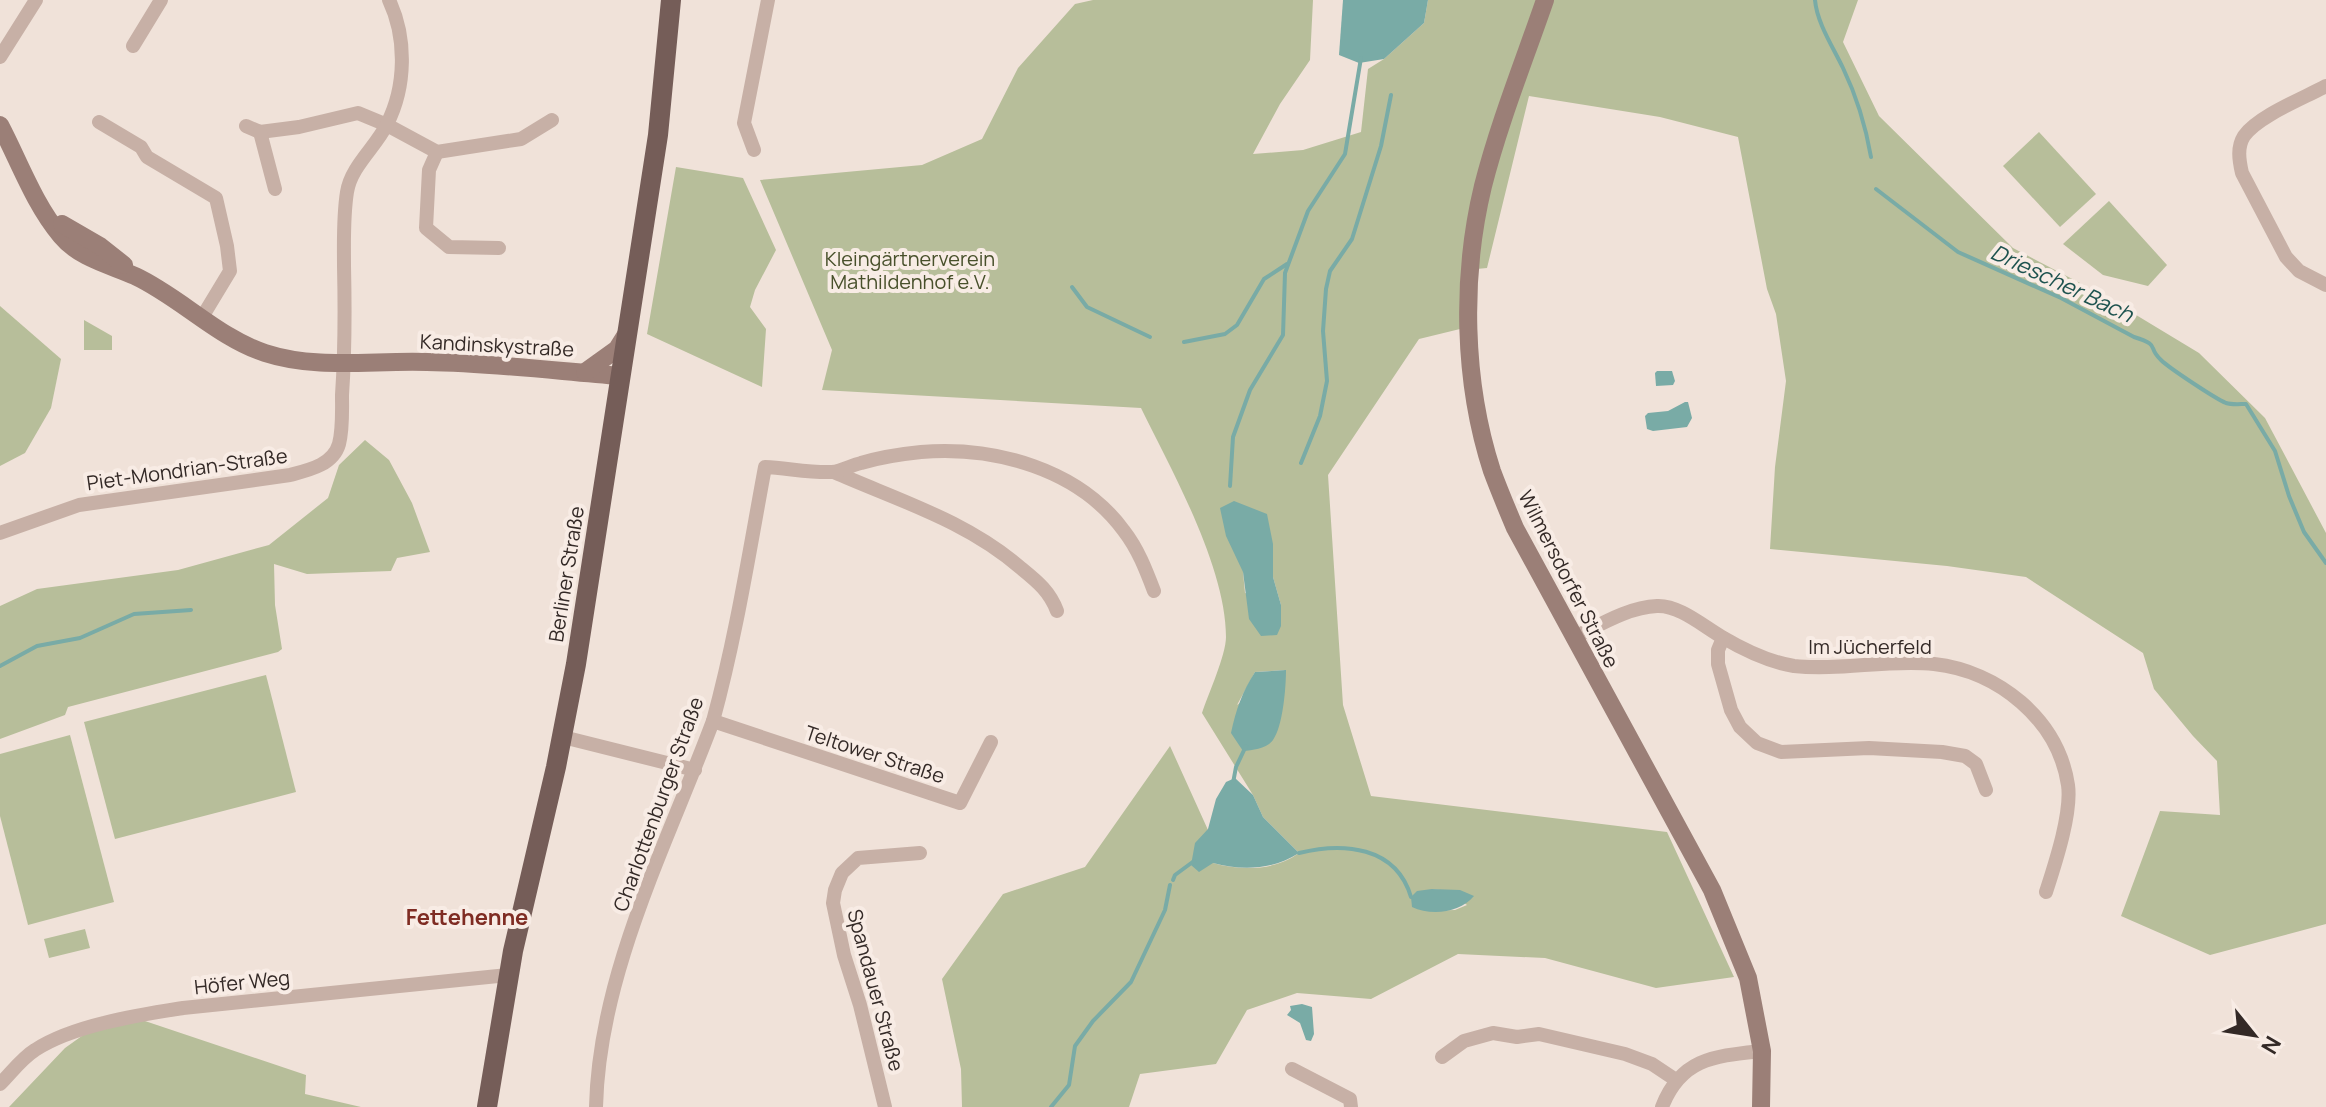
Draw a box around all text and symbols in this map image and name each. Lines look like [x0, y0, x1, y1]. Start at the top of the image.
water label: Driescher Bach [1986, 237, 2139, 329]
park label: Kleingärtnerverein Mathildenhof e.V. [825, 245, 995, 295]
street label: Kandinskystraße [419, 327, 575, 363]
street label: Piet-Mondrian-Straße [85, 442, 289, 496]
street label: Wilmersdorfer Straße [1512, 486, 1626, 672]
street label: Berliner Straße [542, 504, 590, 644]
street label: Im Jücherfeld [1808, 633, 1932, 660]
street label: Charlottenburger Straße [607, 693, 709, 915]
street label: Teltower Straße [802, 719, 948, 789]
district label: Fettehenne [406, 902, 528, 932]
street label: Spandauer Straße [841, 906, 911, 1074]
street label: Höfer Weg [193, 964, 291, 1000]
north arrow [2214, 995, 2294, 1075]
text: N [2254, 1031, 2288, 1059]

